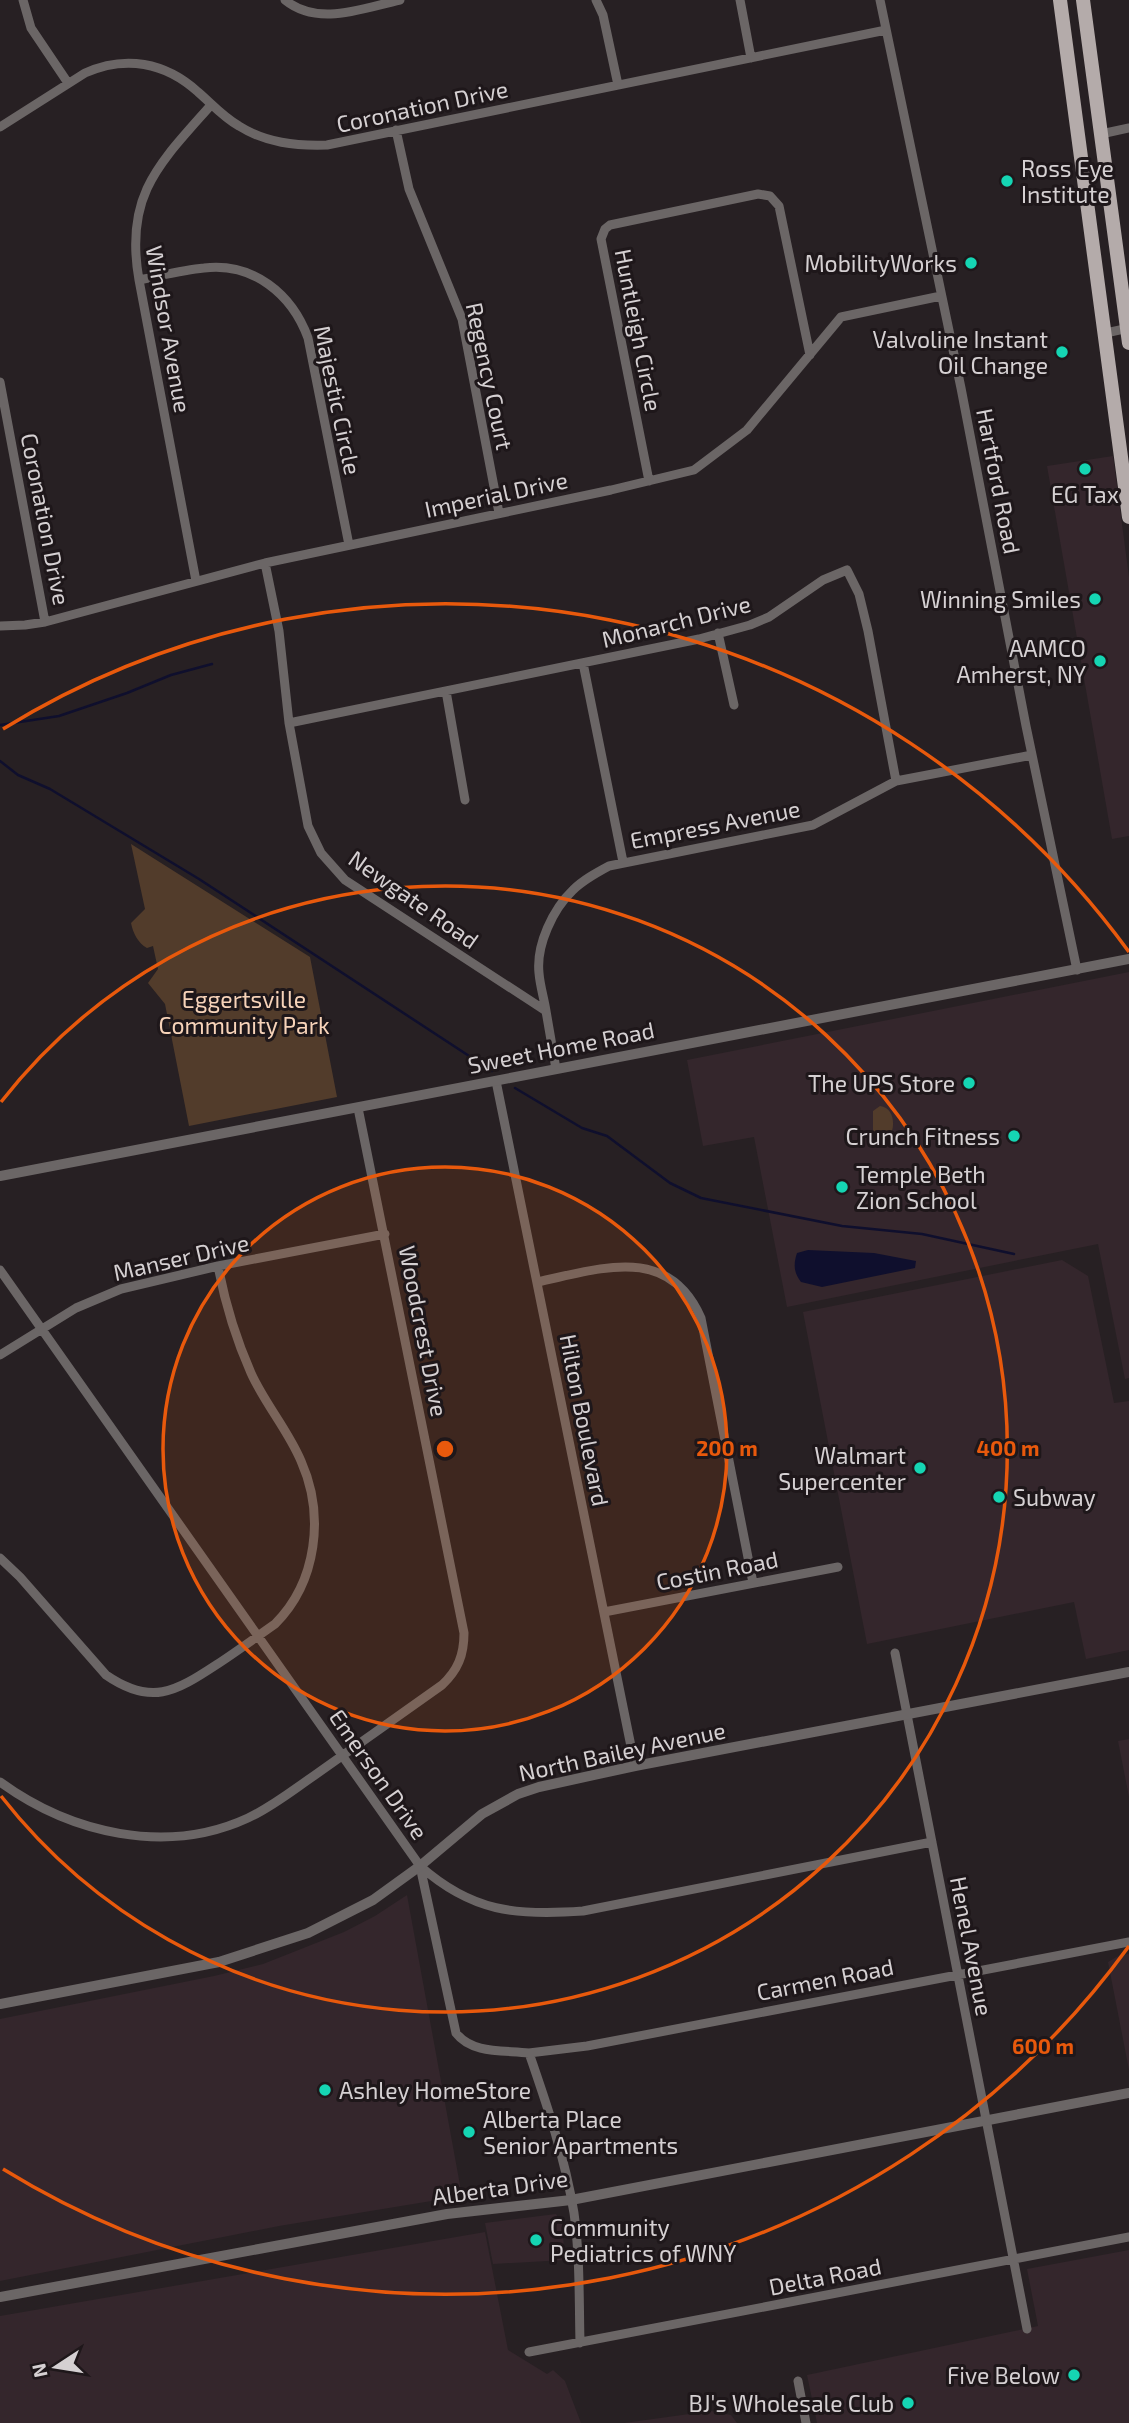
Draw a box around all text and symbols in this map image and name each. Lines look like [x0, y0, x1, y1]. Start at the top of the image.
street label: Coronation Drive [334, 74, 510, 138]
place label: Ross Eye Institute [1021, 154, 1114, 208]
marker: Ross Eye Institute [999, 173, 1015, 189]
street label: Windsor Avenue [141, 243, 197, 415]
street label: Huntleigh Circle [610, 246, 668, 414]
place label: MobilityWorks [804, 249, 957, 277]
marker: MobilityWorks [963, 255, 979, 271]
street label: Regency Court [461, 300, 519, 453]
street label: Majestic Circle [309, 323, 367, 477]
place label: Valvoline Instant Oil Change [873, 325, 1048, 379]
marker: Valvoline Instant Oil Change [1054, 344, 1070, 360]
street label: Hartford Road [971, 406, 1027, 556]
street label: Coronation Drive [16, 431, 76, 607]
marker: EG Tax [1077, 461, 1093, 477]
street label: Imperial Drive [422, 465, 570, 523]
place label: EG Tax [1051, 480, 1119, 508]
place label: Winning Smiles [920, 585, 1081, 613]
street label: Monarch Drive [599, 589, 753, 653]
marker: Winning Smiles [1087, 591, 1103, 607]
place label: AAMCO Amherst, NY [956, 634, 1086, 688]
marker: AAMCO Amherst, NY [1092, 653, 1108, 669]
street label: Empress Avenue [628, 794, 802, 854]
street label: Newgate Road [344, 844, 484, 954]
park label: Eggertsville Community Park [158, 985, 330, 1039]
street label: Sweet Home Road [465, 1015, 657, 1079]
place label: The UPS Store [808, 1069, 955, 1097]
marker: The UPS Store [961, 1075, 977, 1091]
place label: Crunch Fitness [846, 1122, 1000, 1150]
marker: Crunch Fitness [1006, 1128, 1022, 1144]
place label: Temple Beth Zion School [856, 1160, 986, 1214]
marker: Temple Beth Zion School [834, 1179, 850, 1195]
street label: Manser Drive [110, 1228, 252, 1286]
street label: Woodcrest Drive [394, 1243, 454, 1419]
street label: Hilton Boulevard [555, 1332, 615, 1508]
text: 200 m [696, 1435, 758, 1460]
text: 400 m [977, 1435, 1039, 1460]
centre of rings [433, 1437, 457, 1461]
place label: Walmart Supercenter [778, 1441, 906, 1495]
marker: Walmart Supercenter [912, 1460, 928, 1476]
place label: Subway [1013, 1483, 1096, 1511]
marker: Subway [991, 1489, 1007, 1505]
street label: Costin Road [654, 1544, 780, 1596]
street label: Emerson Drive [324, 1704, 434, 1844]
street label: North Bailey Avenue [516, 1715, 728, 1787]
street label: Henel Avenue [945, 1874, 999, 2018]
street label: Carmen Road [754, 1952, 896, 2006]
text: 600 m [1012, 2033, 1074, 2058]
place label: Ashley HomeStore [339, 2076, 531, 2104]
marker: Ashley HomeStore [317, 2082, 333, 2098]
place label: Alberta Place Senior Apartments [483, 2105, 678, 2159]
marker: Alberta Place Senior Apartments [461, 2124, 477, 2140]
street label: Alberta Drive [430, 2164, 570, 2210]
place label: Community Pediatrics of WNY [550, 2213, 736, 2267]
marker: Community Pediatrics of WNY [528, 2232, 544, 2248]
street label: Delta Road [766, 2251, 884, 2301]
north arrow [21, 2332, 91, 2402]
place label: Five Below [947, 2361, 1060, 2389]
text: N [26, 2362, 52, 2380]
marker: Five Below [1066, 2367, 1082, 2383]
place label: BJ's Wholesale Club [688, 2389, 894, 2417]
marker: BJ's Wholesale Club [900, 2395, 916, 2411]

